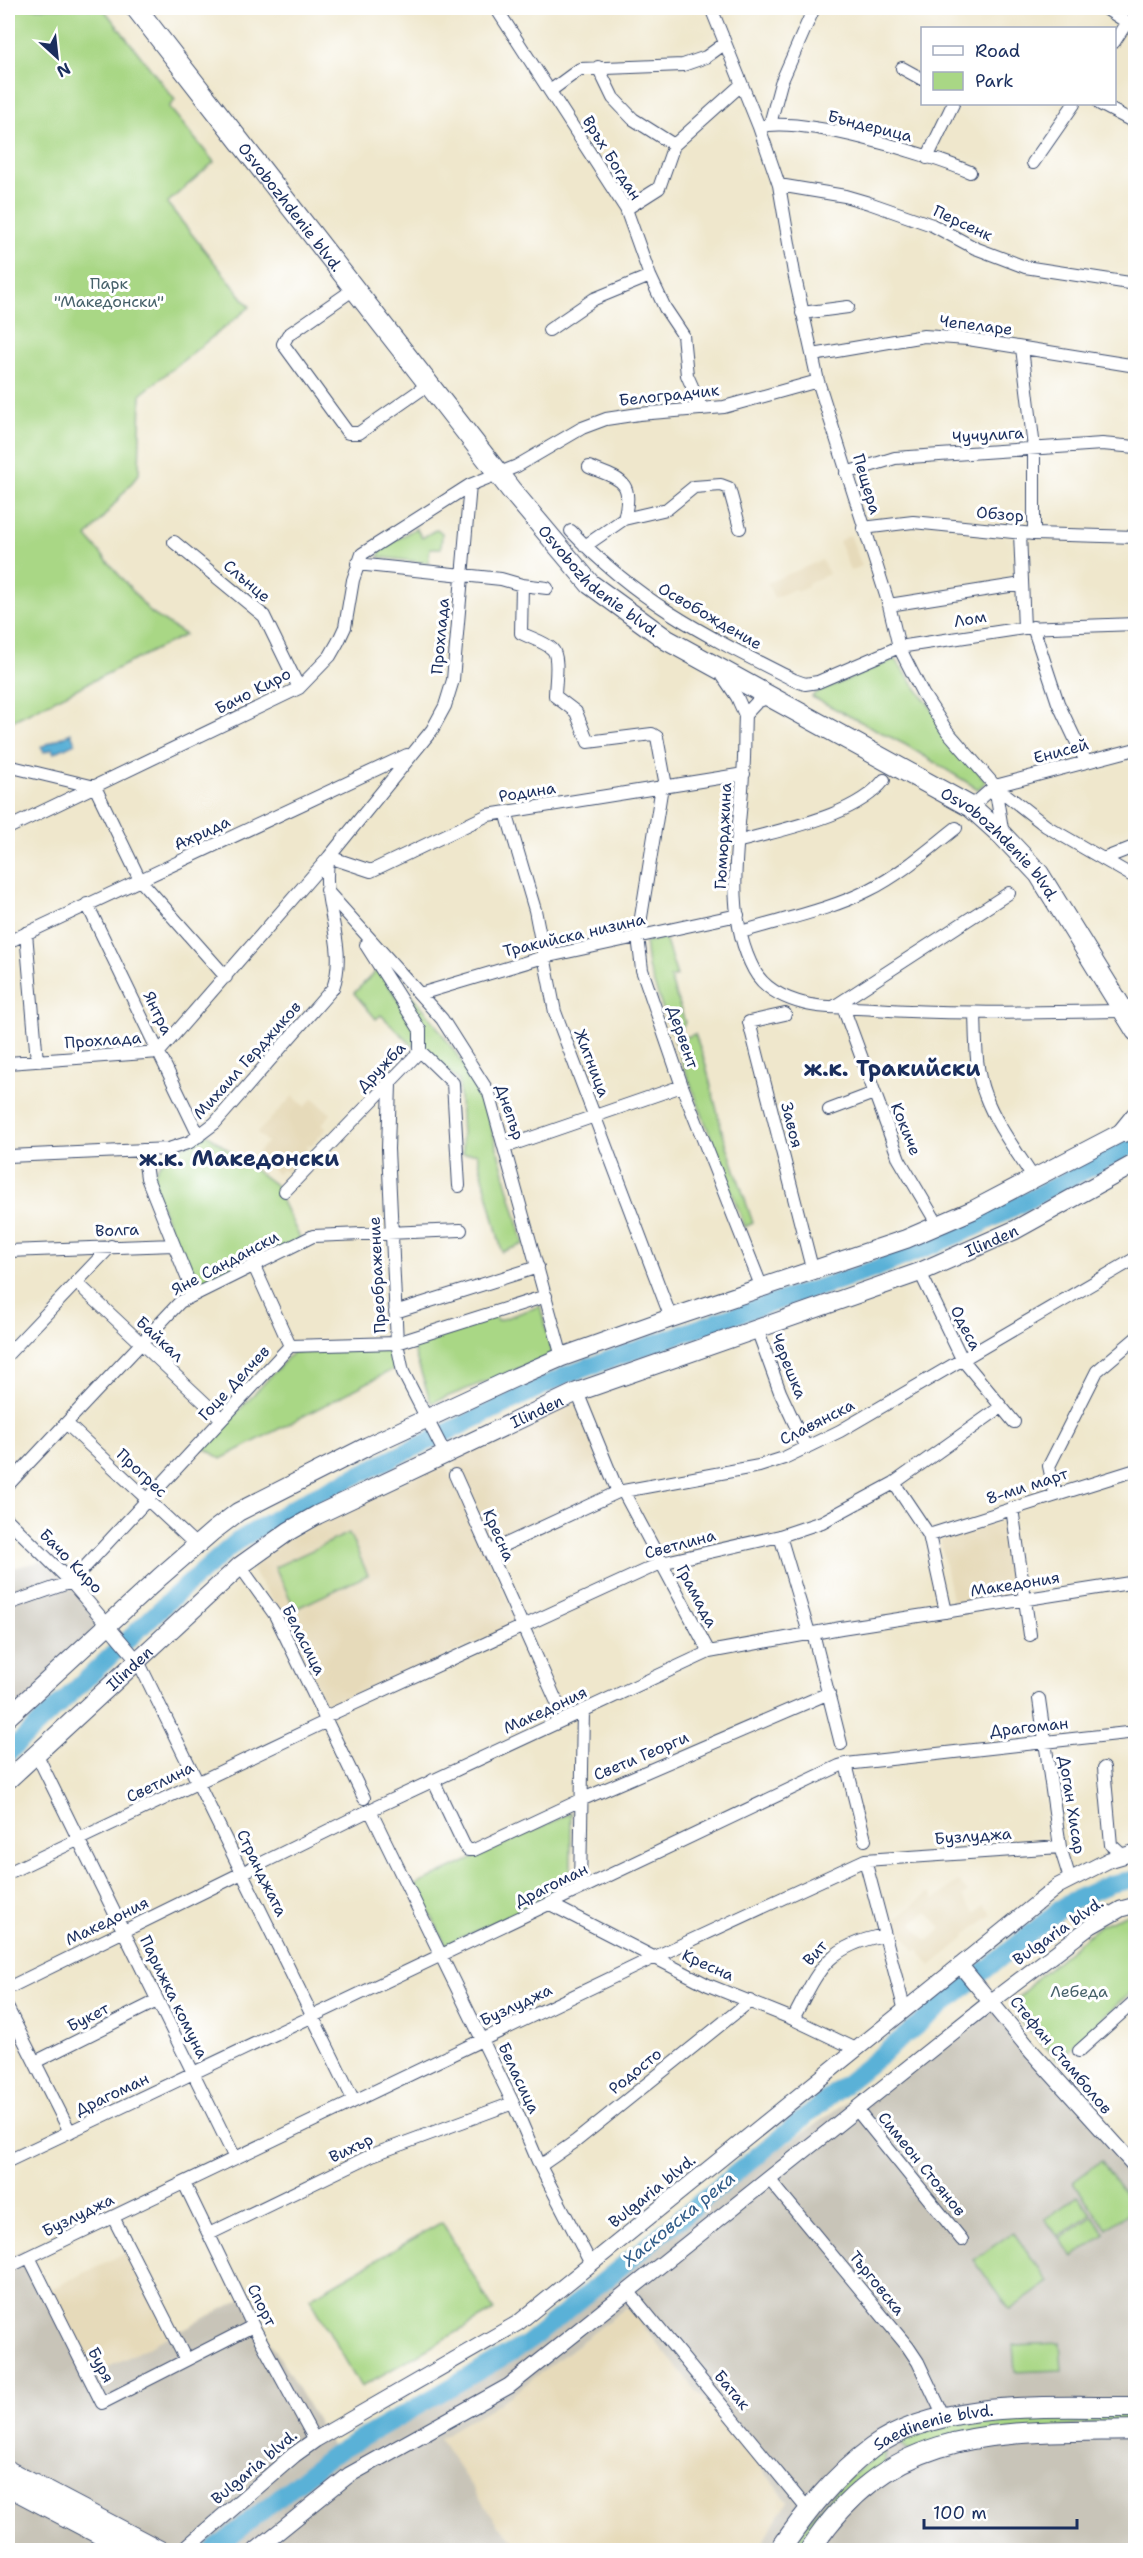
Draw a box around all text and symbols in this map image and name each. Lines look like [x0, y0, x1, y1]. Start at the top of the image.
north arrow [27, 27, 87, 87]
legend [921, 27, 1116, 105]
text: Road [975, 39, 1020, 63]
text: N [53, 58, 74, 82]
text: Park [975, 69, 1014, 93]
street label: Бъндерица [825, 105, 915, 147]
street label: Връх Богдан [578, 112, 646, 204]
street label: Osvobozhdenie blvd. [234, 138, 348, 276]
street label: Персенк [930, 200, 997, 246]
park label: Парк "Македонски" [54, 273, 164, 312]
street label: Чепеларе [938, 310, 1014, 340]
street label: Белоградчик [618, 379, 721, 411]
street label: Чучулига [951, 422, 1025, 448]
street label: Пещера [848, 451, 886, 517]
street label: Обзор [975, 501, 1025, 527]
street label: Osvobozhdenie blvd. [534, 520, 664, 642]
street label: Слънце [219, 555, 275, 607]
street label: Освобождение [654, 578, 766, 654]
street label: Прохлада [426, 597, 454, 675]
street label: Лом [952, 606, 988, 632]
street label: Бачо Киро [211, 663, 295, 719]
street label: Енисей [1031, 734, 1091, 768]
street label: Родина [497, 777, 557, 807]
street label: Гюмюрджина [710, 782, 736, 890]
street label: Osvobozhdenie blvd. [937, 782, 1064, 905]
street label: Ахрида [171, 811, 233, 855]
street label: Тракийска низина [501, 908, 647, 962]
street label: Янтра [138, 988, 178, 1038]
street label: Михаил Герджиков [188, 997, 306, 1123]
street label: Дервент [663, 1003, 704, 1072]
street label: Житница [569, 1026, 615, 1100]
street label: Прохлада [64, 1027, 142, 1053]
street label: Дружба [352, 1037, 410, 1097]
district label: ж.к. Тракийски [803, 1054, 981, 1083]
street label: Днепър [491, 1081, 529, 1143]
street label: Кокиче [886, 1099, 926, 1159]
street label: Завоя [776, 1100, 808, 1150]
district label: ж.к. Македонски [139, 1144, 339, 1173]
street label: Преображение [363, 1216, 391, 1334]
street label: Волга [95, 1219, 139, 1241]
street label: Ilinden [961, 1219, 1021, 1261]
street label: Яне Сандански [168, 1226, 282, 1300]
street label: Одеса [946, 1302, 986, 1354]
street label: Байкал [132, 1312, 188, 1367]
street label: Черешка [766, 1330, 812, 1402]
street label: Гоце Делчев [194, 1341, 274, 1425]
street label: Ilinden [507, 1390, 567, 1433]
street label: Славянска [776, 1394, 858, 1450]
street label: Прогрес [112, 1444, 172, 1502]
street label: 8-ми март [983, 1463, 1071, 1509]
street label: Кресна [478, 1506, 520, 1564]
street label: Бачо Киро [35, 1524, 107, 1598]
street label: Светлина [642, 1524, 718, 1564]
street label: Грамада [672, 1561, 722, 1631]
street label: Македония [969, 1567, 1061, 1601]
street label: Беласица [277, 1601, 331, 1679]
street label: Ilinden [101, 1641, 157, 1695]
street label: Македония [500, 1681, 590, 1739]
street label: Драгоман [989, 1712, 1069, 1742]
street label: Свети Георги [590, 1727, 692, 1785]
street label: Доган Хисар [1054, 1754, 1090, 1856]
street label: Светлина [123, 1757, 197, 1807]
street label: Бузлуджа [934, 1823, 1012, 1849]
street label: Странджата [232, 1826, 292, 1920]
street label: Драгоман [511, 1858, 591, 1912]
street label: Македония [62, 1892, 152, 1950]
street label: Bulgaria blvd. [1009, 1892, 1107, 1970]
street label: Парижка комуна [135, 1932, 213, 2062]
street label: Вит [798, 1935, 832, 1970]
street label: Кресна [679, 1944, 737, 1986]
street label: Бузлуджа [477, 1979, 555, 2031]
park label: Лебеда [1050, 1981, 1108, 2002]
street label: Стефан Стамболов [1005, 1992, 1117, 2118]
street label: Букет [63, 1997, 113, 2036]
street label: Беласица [493, 2039, 545, 2117]
street label: Родосто [604, 2043, 666, 2099]
street label: Драгоман [72, 2068, 152, 2120]
street label: Симеон Стоянов [873, 2107, 971, 2221]
street label: Вихър [326, 2128, 376, 2168]
street label: Bulgaria blvd. [604, 2150, 700, 2232]
water label: Хасковска река [617, 2166, 740, 2272]
street label: Бузлуджа [39, 2189, 117, 2241]
street label: Търговска [845, 2246, 909, 2320]
street label: Спорт [242, 2280, 282, 2331]
street label: Буря [83, 2344, 119, 2386]
street label: Батак [709, 2366, 755, 2415]
street label: Saedinenie blvd. [869, 2399, 994, 2455]
street label: Bulgaria blvd. [207, 2425, 301, 2509]
scale bar [924, 2492, 1077, 2530]
text: 100 m [933, 2501, 987, 2525]

